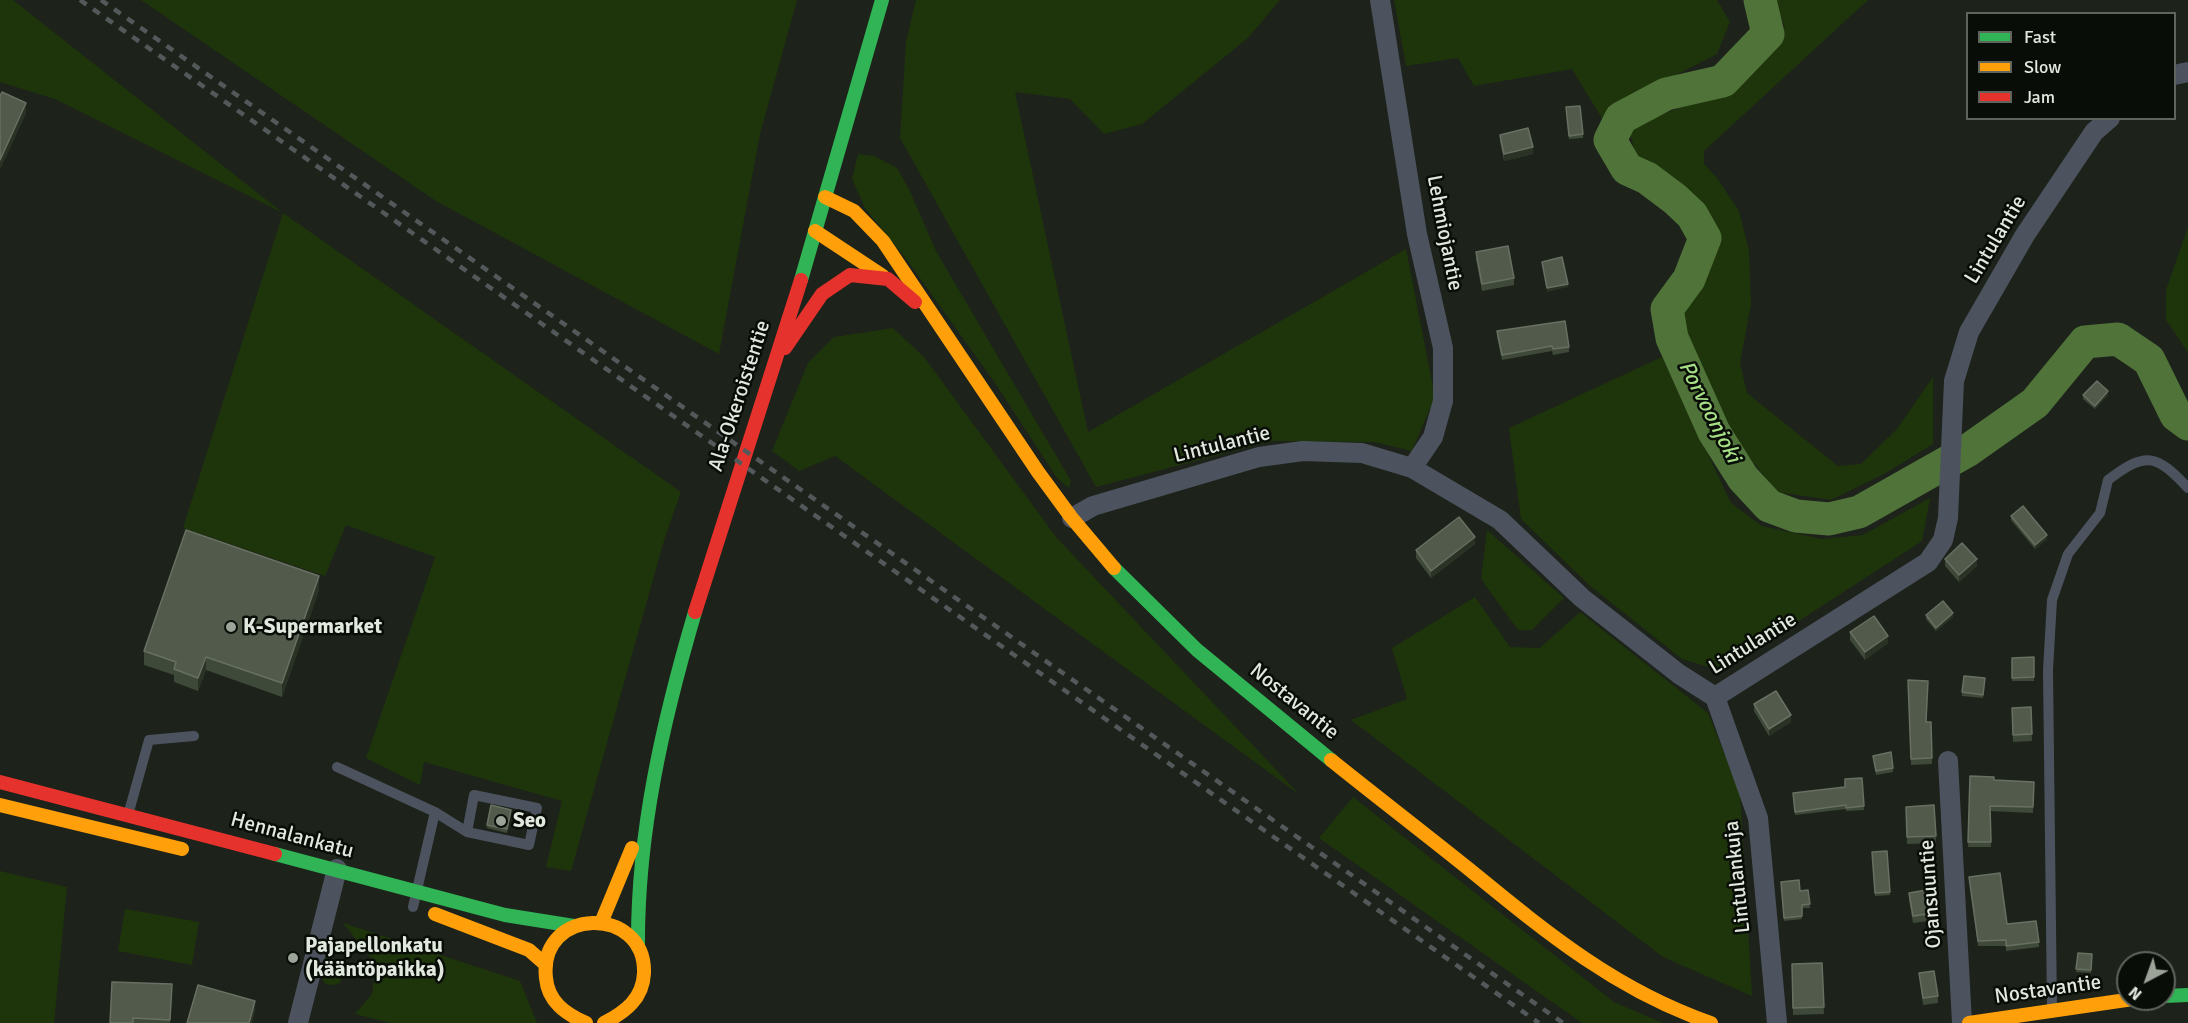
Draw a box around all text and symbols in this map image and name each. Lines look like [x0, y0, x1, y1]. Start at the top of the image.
legend [1966, 12, 2176, 120]
text: Fast [2024, 26, 2056, 48]
text: Slow [2024, 56, 2061, 78]
text: Jam [2024, 86, 2055, 108]
street label: Lehmiojantie [1420, 173, 1468, 293]
street label: Lintulantie [1960, 191, 2032, 289]
street label: Ala-Okeroistentie [704, 317, 776, 475]
water label: Porvoonjoki [1672, 357, 1746, 467]
street label: Lintulantie [1171, 421, 1273, 469]
street label: Lintulantie [1705, 607, 1801, 681]
place label: K-Supermarket [243, 614, 382, 640]
marker: K-Supermarket [224, 620, 238, 634]
street label: Nostavantie [1244, 658, 1344, 746]
street label: Hennalankatu [228, 807, 356, 865]
place label: Seo [513, 808, 546, 834]
marker: Seo [494, 814, 508, 828]
street label: Lintulankuja [1720, 820, 1756, 934]
street label: Ojansuuntie [1915, 839, 1947, 949]
place label: Pajapellonkatu (kääntöpaikka) [305, 933, 445, 983]
marker: Pajapellonkatu (kääntöpaikka) [286, 951, 300, 965]
north arrow [2116, 951, 2176, 1011]
street label: Nostavantie [1993, 970, 2103, 1010]
text: N [2125, 982, 2146, 1004]

